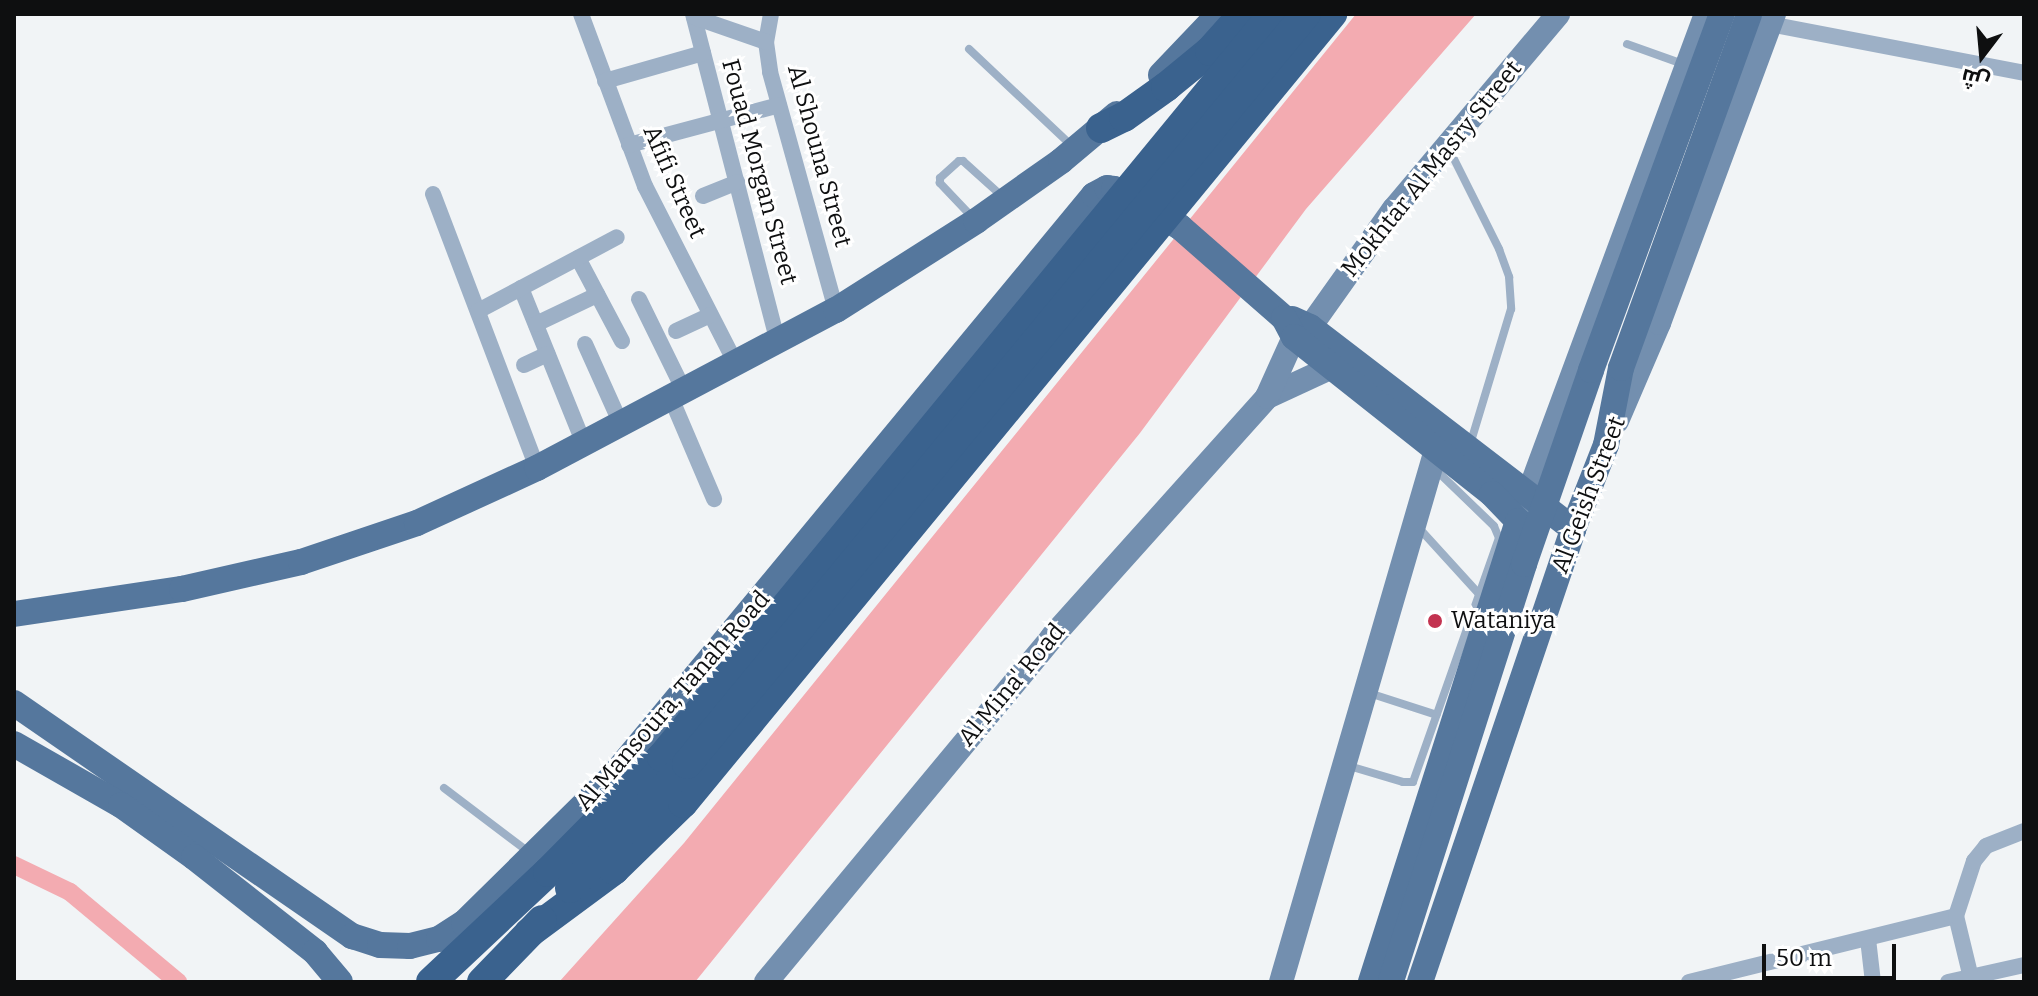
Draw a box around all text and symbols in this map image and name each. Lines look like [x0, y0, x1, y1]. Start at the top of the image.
north arrow [1942, 16, 2022, 96]
street label: Mokhtar Al Masry Street [1336, 55, 1528, 283]
street label: Fouad Morgan Street [715, 56, 803, 288]
street label: Al Shouna Street [781, 62, 857, 250]
text: ش [1958, 63, 1993, 96]
street label: Afifi Street [636, 121, 712, 243]
street label: Al Geish Street [1546, 413, 1632, 577]
street label: Al Mansoura, Tanah Road [570, 585, 776, 817]
place label: Wataniya [1451, 607, 1556, 635]
marker: Wataniya [1426, 612, 1444, 630]
street label: Al Mina' Road [953, 618, 1071, 752]
scale bar [1766, 928, 1900, 978]
text: 50 m [1776, 944, 1832, 972]

